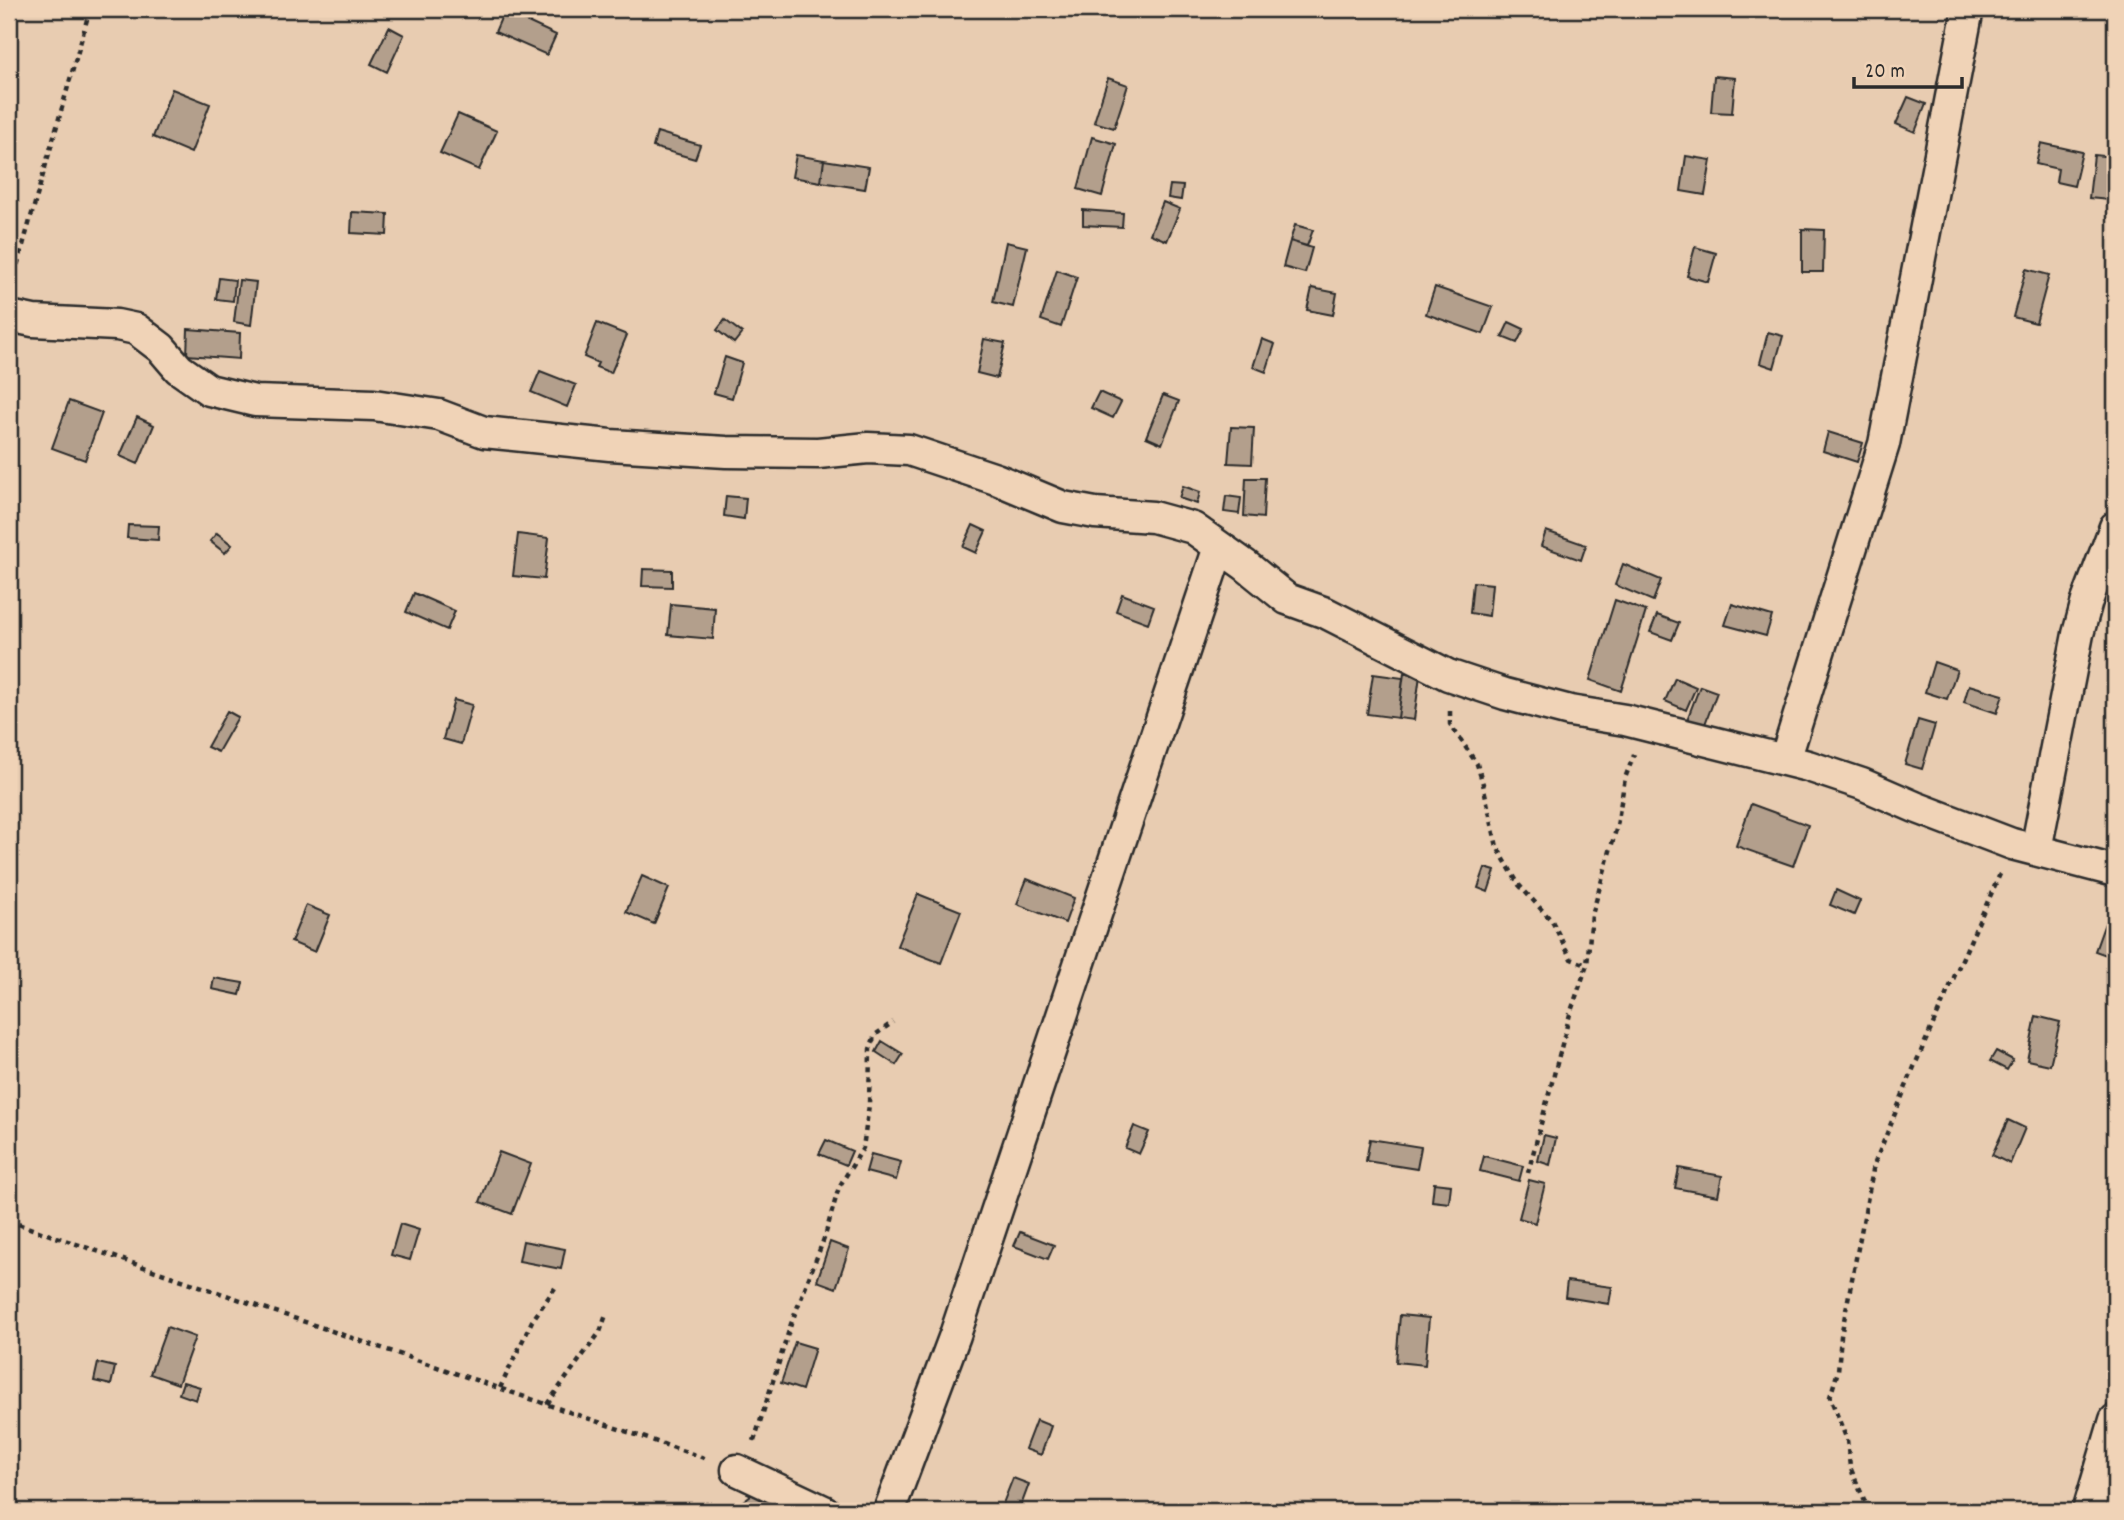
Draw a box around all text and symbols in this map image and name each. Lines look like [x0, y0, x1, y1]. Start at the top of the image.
scale bar [1854, 46, 1963, 90]
text: 20 m [1865, 58, 1905, 88]

